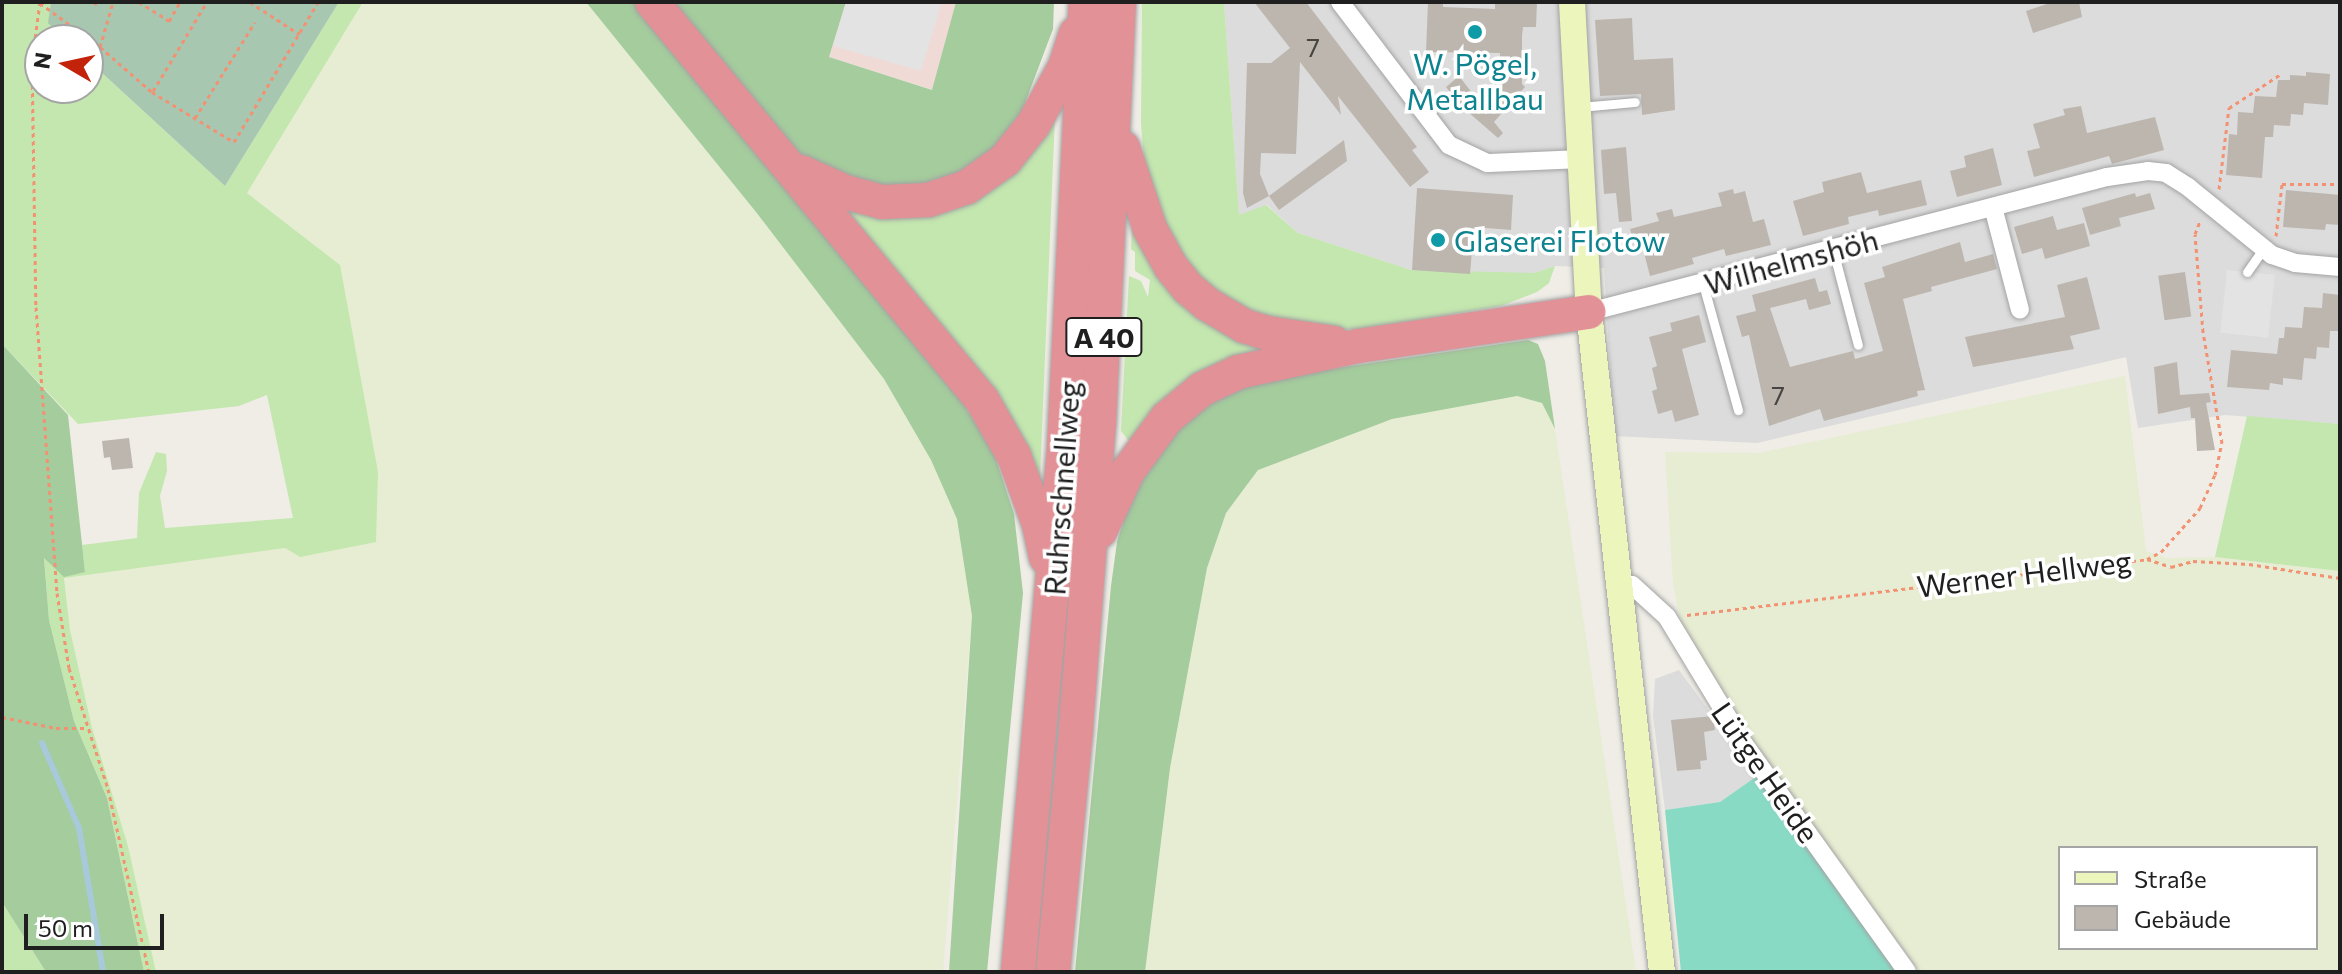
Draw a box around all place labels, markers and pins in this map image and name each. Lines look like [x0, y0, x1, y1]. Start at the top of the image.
marker: W. Pögel, Metallbau [1466, 23, 1484, 41]
place label: W. Pögel, Metallbau [1406, 45, 1544, 116]
place label: Glaserei Flotow [1454, 222, 1666, 258]
marker: Glaserei Flotow [1429, 231, 1447, 249]

